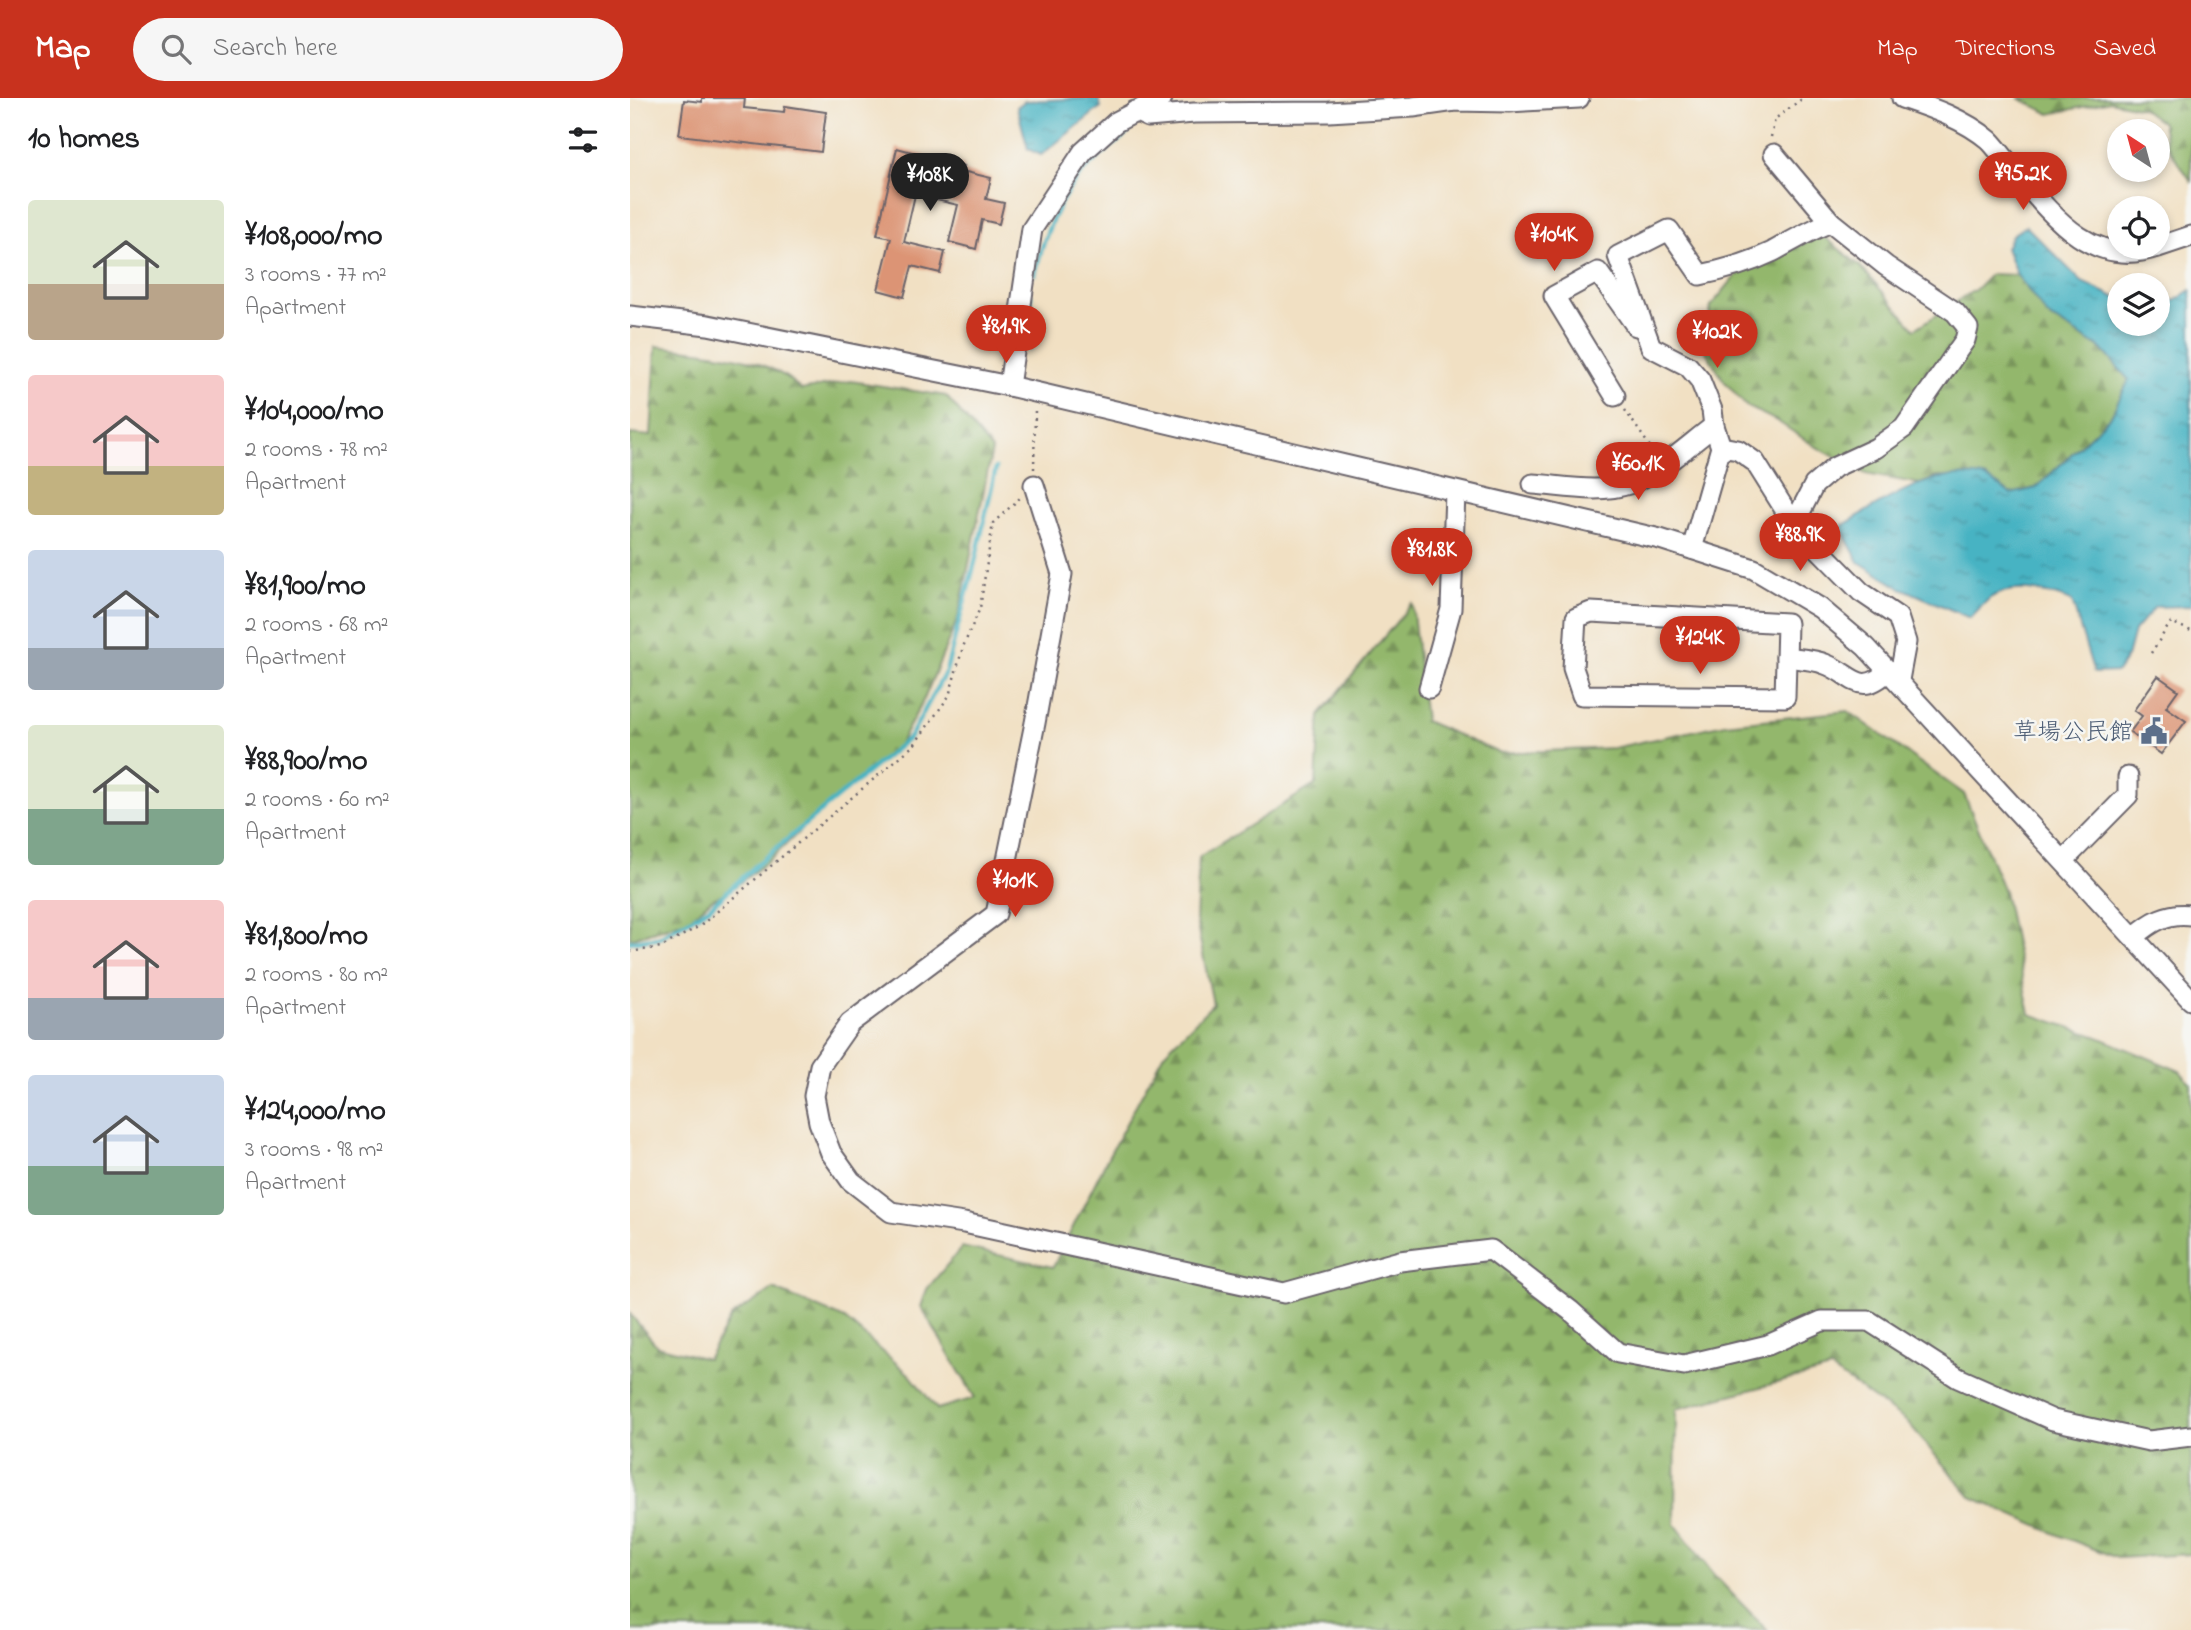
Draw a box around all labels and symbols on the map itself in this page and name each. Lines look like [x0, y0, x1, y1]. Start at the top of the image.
north arrow [2107, 119, 2170, 182]
pin: ¥95.2K [1966, 152, 2080, 212]
pin: ¥108K [881, 153, 979, 213]
pin: ¥104K [1505, 214, 1603, 273]
pin: ¥81.9K [949, 306, 1063, 365]
pin: ¥102K [1668, 310, 1766, 370]
pin: ¥60.1K [1581, 442, 1695, 502]
pin: ¥88.9K [1743, 514, 1857, 573]
pin: ¥81.8K [1375, 528, 1489, 588]
pin: ¥124K [1651, 616, 1749, 676]
place label: 草場公民館 [2013, 716, 2133, 751]
public building icon: 草場公民館 [2139, 716, 2169, 746]
pin: ¥101K [966, 860, 1064, 919]

